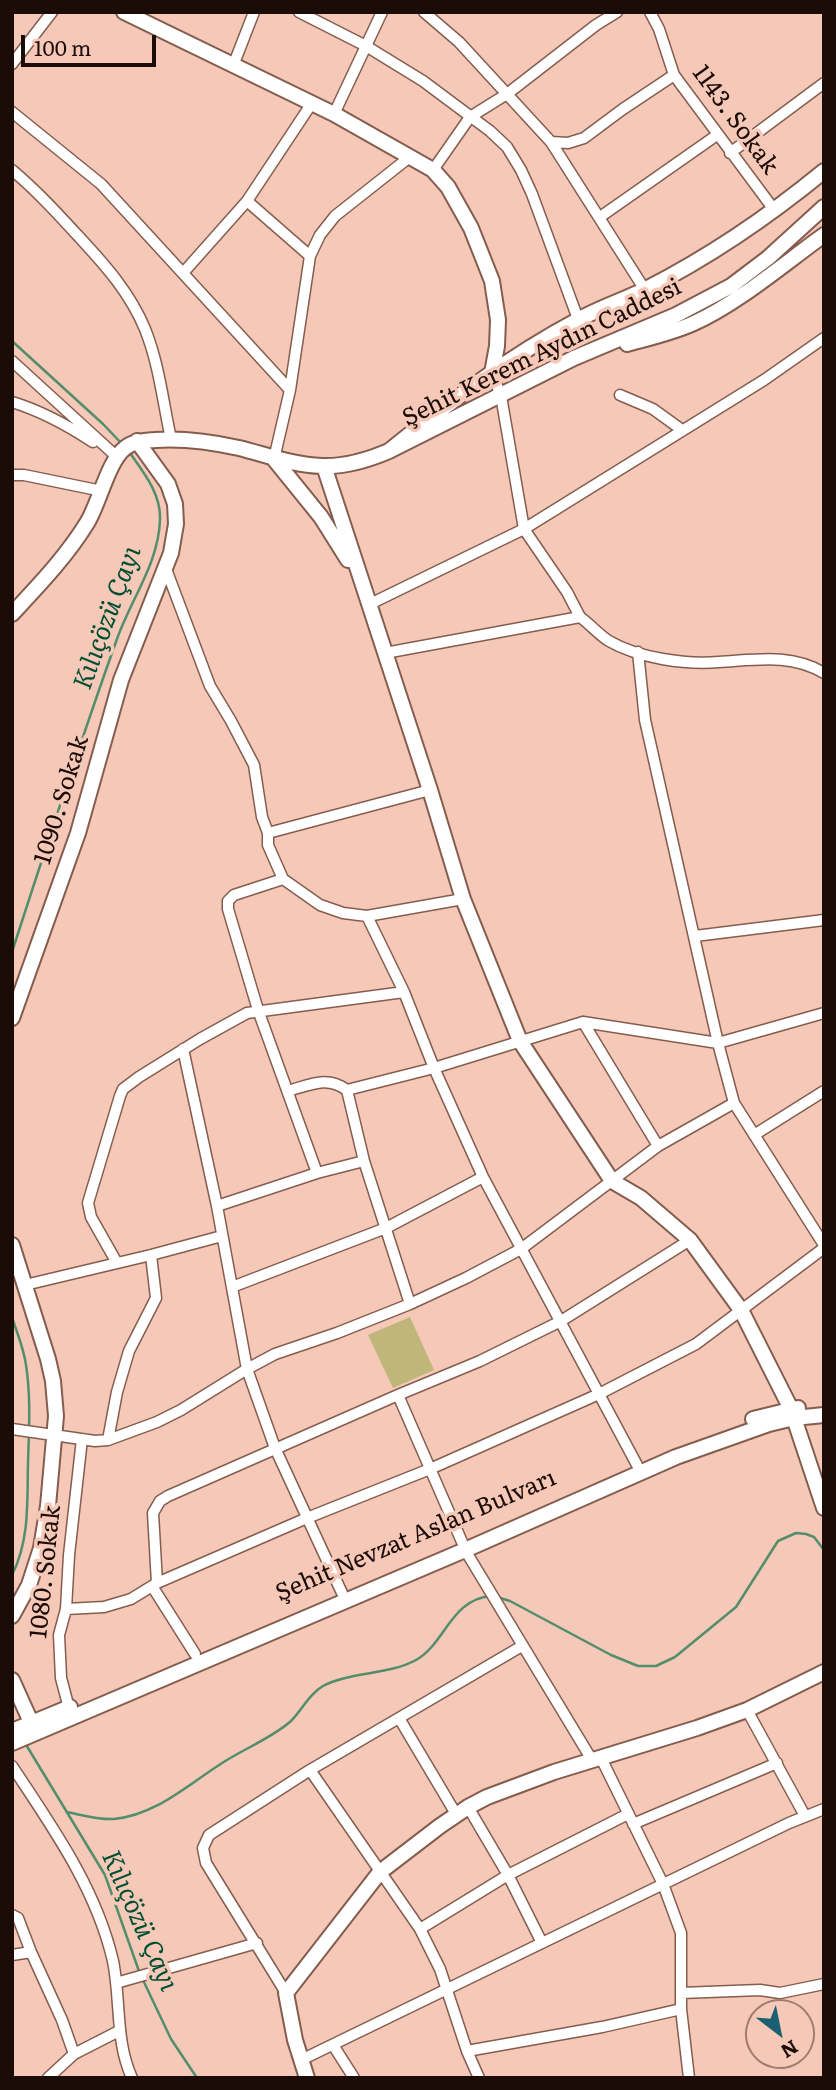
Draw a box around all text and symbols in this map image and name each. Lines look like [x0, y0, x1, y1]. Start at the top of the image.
scale bar [24, 21, 159, 65]
text: 100 m [34, 31, 91, 62]
street label: 1143. Sokak [686, 60, 784, 180]
street label: Şehit Kerem Aydın Caddesi [398, 273, 686, 433]
water label: Kılıçözü Çayı [68, 542, 148, 694]
street label: 1090. Sokak [29, 732, 95, 868]
street label: Şehit Nevzat Aslan Bulvarı [271, 1464, 561, 1608]
street label: 1080. Sokak [25, 1504, 67, 1640]
water label: Kılıçözü Çayı [94, 1846, 184, 1996]
north arrow [745, 1999, 815, 2069]
text: N [776, 2034, 804, 2066]

